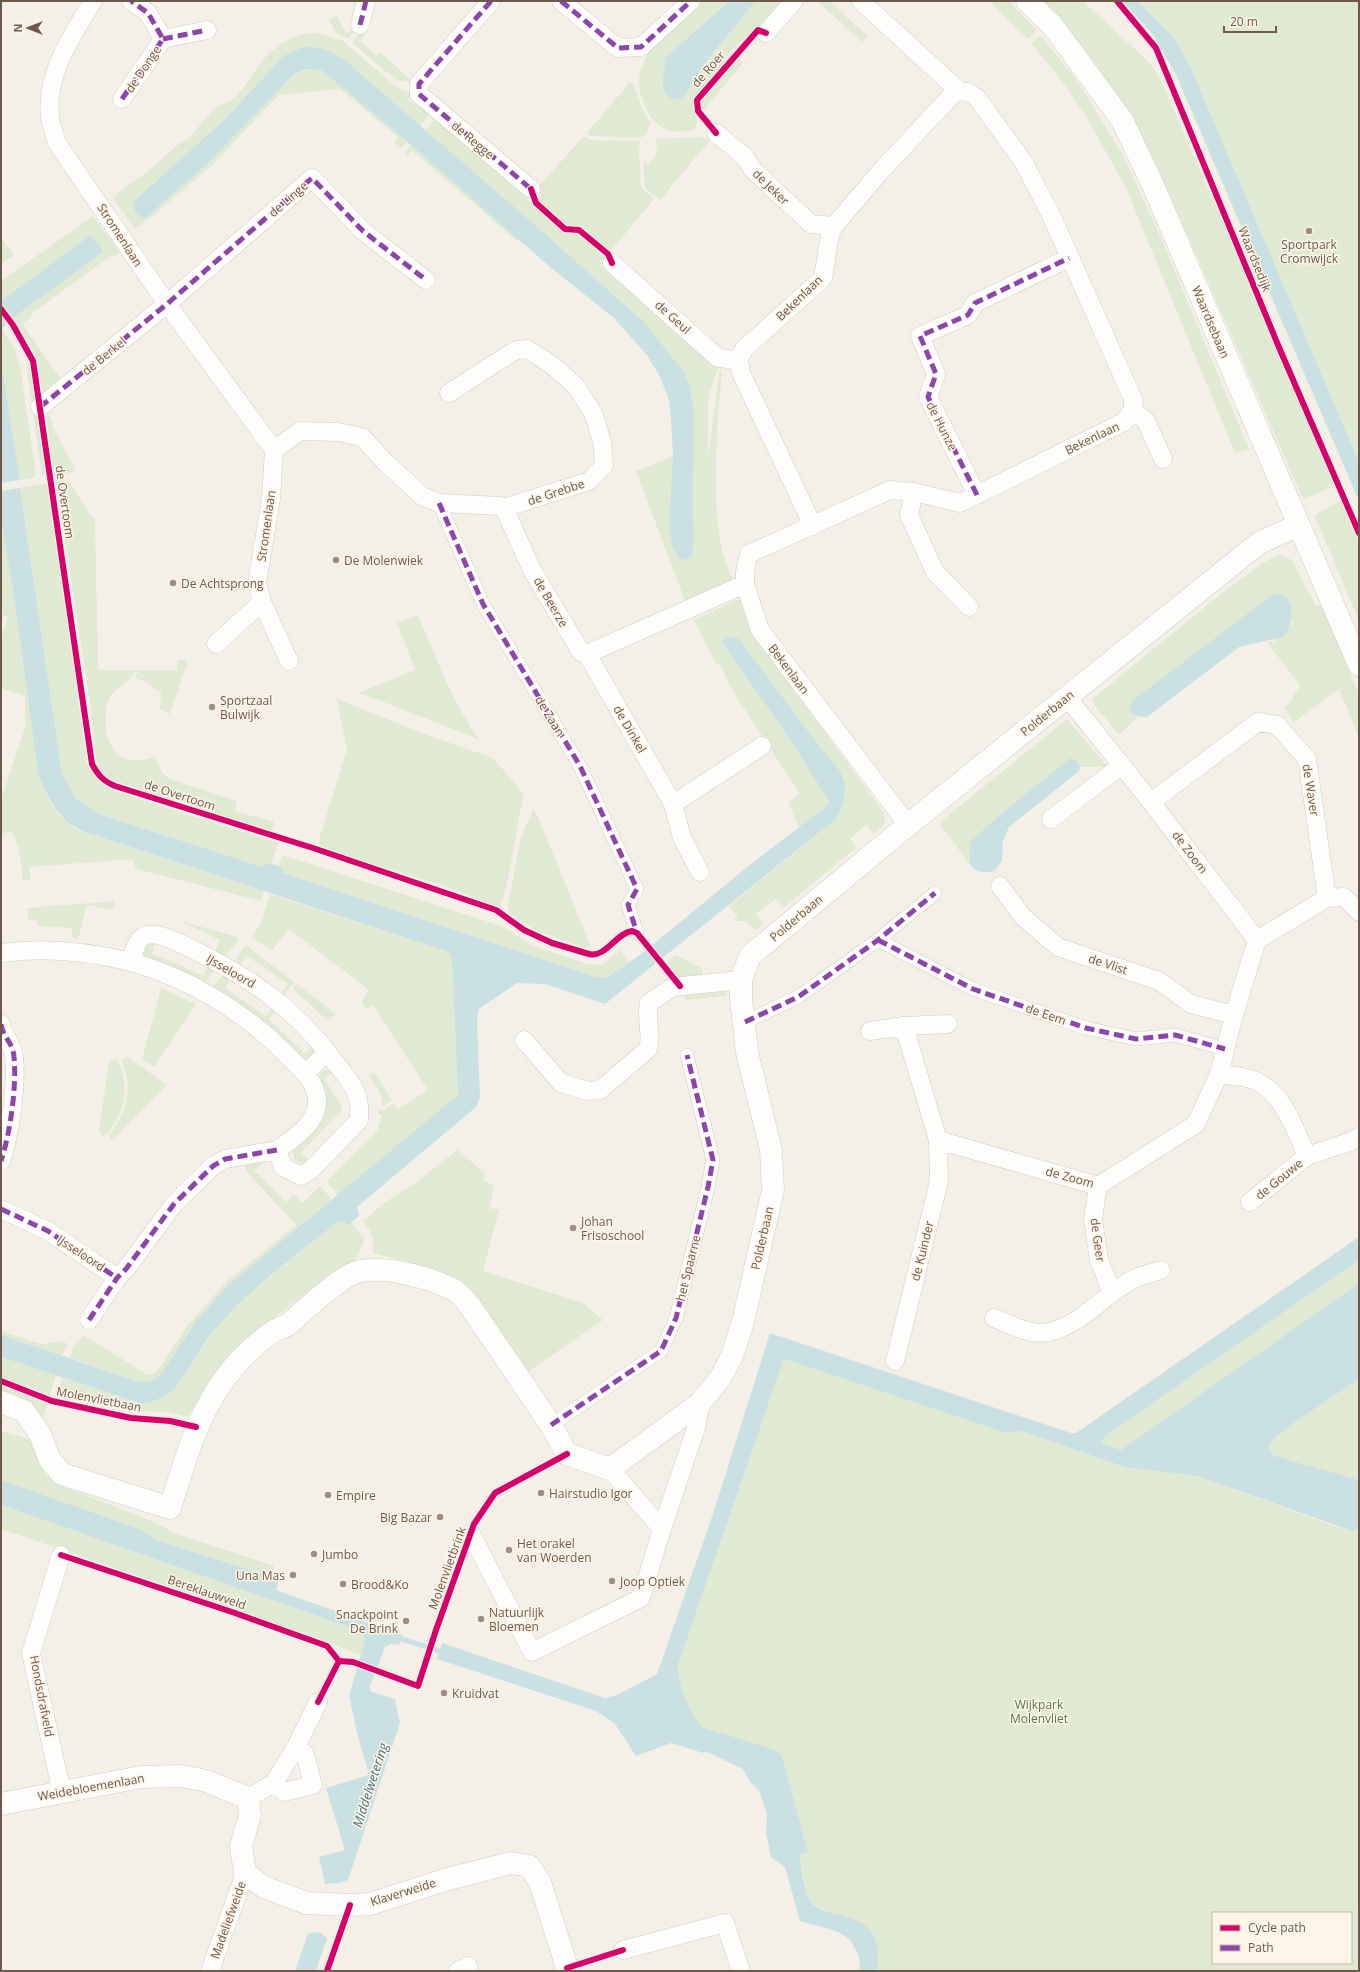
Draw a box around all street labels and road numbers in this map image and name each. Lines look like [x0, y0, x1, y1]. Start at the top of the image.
street label: de Donge [121, 42, 165, 96]
street label: de Roer [687, 47, 729, 91]
street label: de Regge [448, 117, 498, 163]
street label: de Jeker [749, 165, 793, 209]
street label: de Linge [265, 177, 312, 221]
street label: Stromenlaan [93, 200, 147, 270]
street label: Waardsedijk [1234, 224, 1276, 295]
street label: Bekenlaan [772, 272, 826, 324]
street label: Waardsebaan [1188, 283, 1234, 361]
street label: de Geul [651, 296, 695, 338]
street label: de Berkel [78, 333, 130, 379]
street label: de Hunze [922, 398, 962, 454]
street label: Bekenlaan [1062, 418, 1122, 458]
street label: de Overtoom [51, 464, 79, 540]
street label: de Grebbe [525, 475, 587, 509]
street label: Stromenlaan [253, 489, 279, 563]
street label: de Beerze [530, 574, 572, 631]
street label: Bekenlaan [765, 640, 813, 698]
street label: Polderbaan [1017, 686, 1077, 740]
street label: de Zaan [531, 692, 569, 740]
street label: de Dinkel [610, 702, 650, 756]
street label: de Waver [1298, 763, 1324, 817]
street label: de Overtoom [142, 775, 218, 815]
street label: de Zoom [1168, 827, 1212, 877]
street label: Polderbaan [766, 891, 826, 945]
street label: IJsseloord [203, 950, 259, 992]
street label: de Vlist [1086, 950, 1130, 978]
street label: de Eem [1024, 999, 1068, 1029]
street label: de Gouwe [1252, 1154, 1307, 1203]
street label: de Zoom [1044, 1162, 1096, 1192]
street label: Polderbaan [746, 1205, 778, 1271]
street label: de Geer [1086, 1217, 1110, 1263]
street label: de Kuinder [906, 1219, 938, 1283]
street label: IJsseloord [54, 1231, 108, 1275]
street label: het Spaarne [672, 1233, 705, 1303]
street label: Molenvlietbaan [55, 1382, 143, 1416]
street label: Molenvlietbrink [424, 1523, 470, 1612]
street label: Bereklauwveld [166, 1571, 248, 1613]
street label: Hondsdrafveld [26, 1654, 58, 1738]
street label: Weidebloemenlaan [36, 1769, 146, 1805]
street label: Klaverweide [368, 1874, 438, 1910]
street label: Madeliefweide [206, 1879, 250, 1961]

